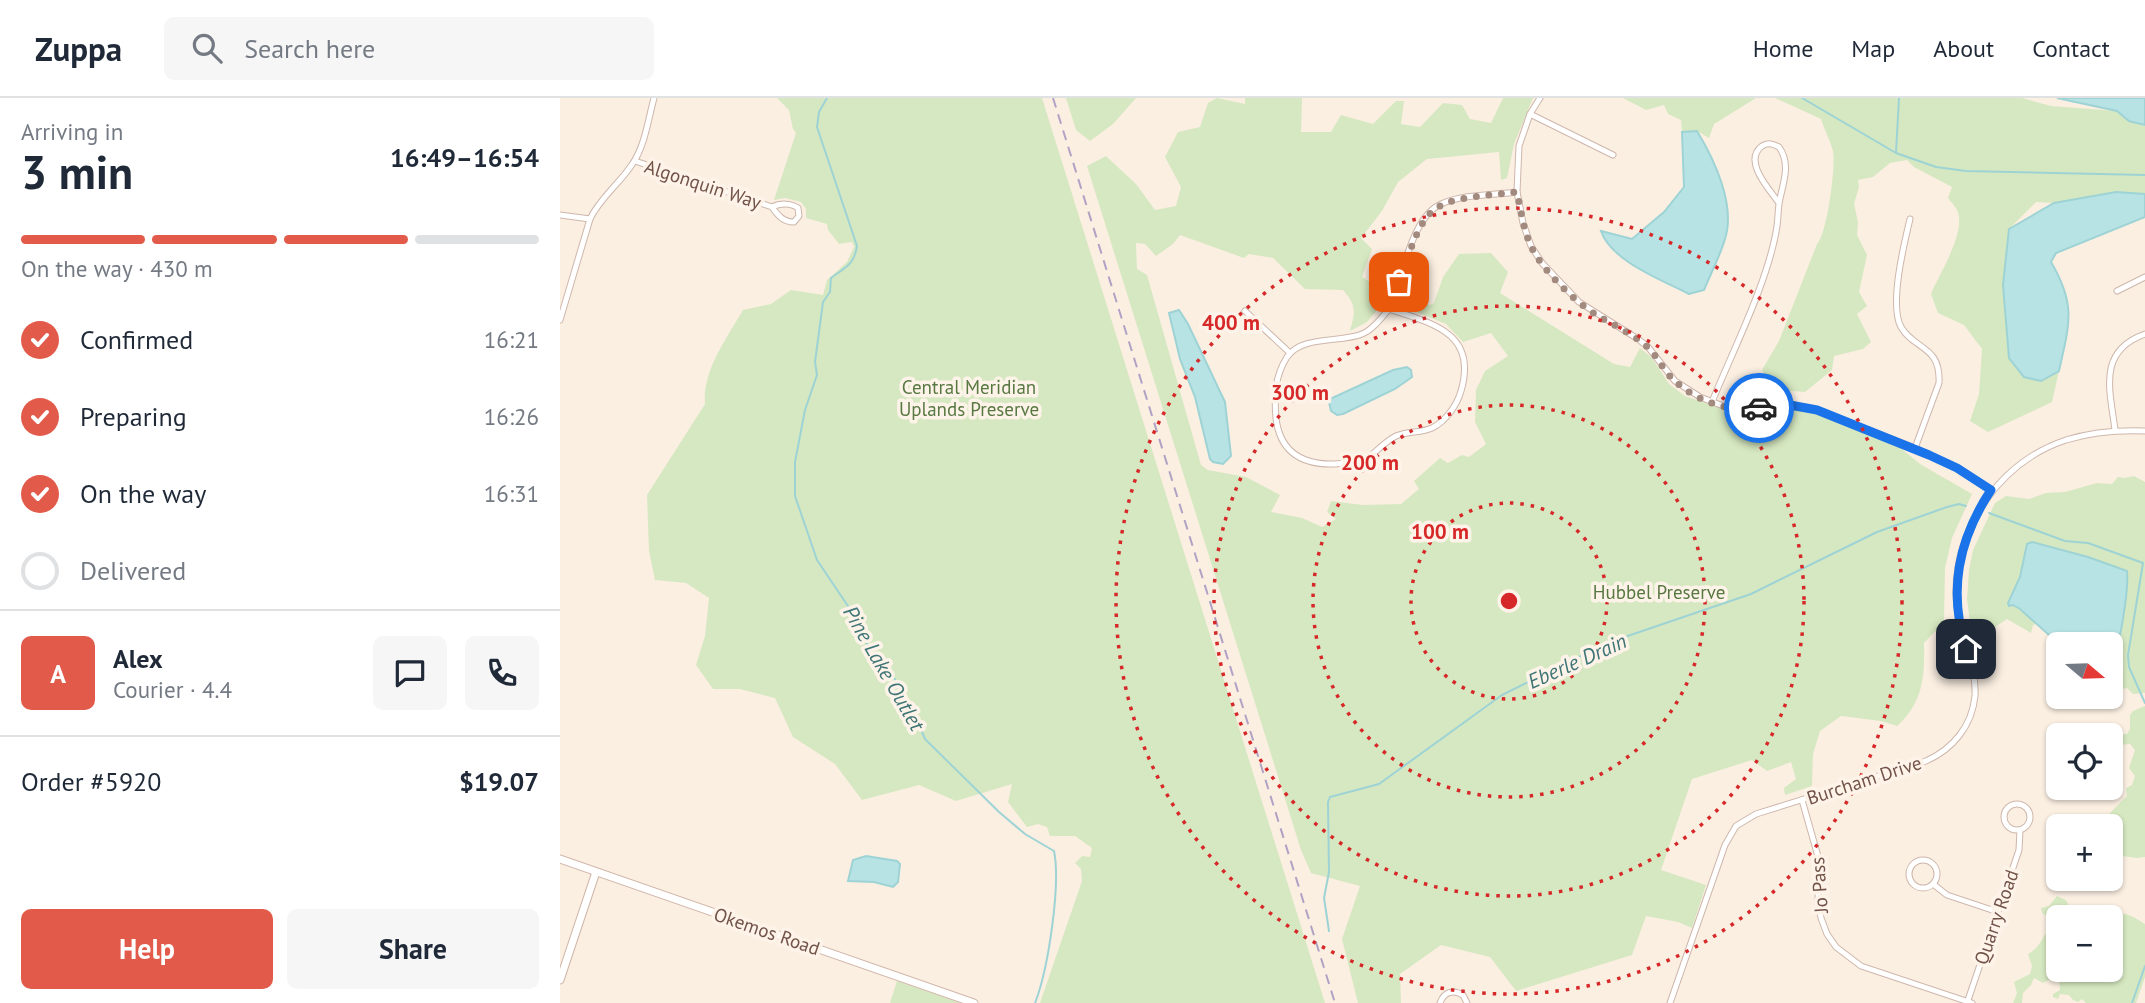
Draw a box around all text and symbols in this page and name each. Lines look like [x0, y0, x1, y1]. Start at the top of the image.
search box [164, 17, 654, 80]
text: Zuppa [35, 27, 122, 70]
icon: search [188, 29, 226, 67]
text: Search here [244, 32, 375, 65]
text: Home [1753, 33, 1813, 64]
text: Map [1851, 33, 1895, 64]
text: About [1933, 33, 1994, 64]
text: Contact [2032, 33, 2110, 64]
text: Arriving in [21, 117, 123, 146]
text: 16:49–16:54 [390, 141, 539, 174]
text: 3 min [21, 142, 133, 202]
street label: Algonquin Way [642, 154, 765, 214]
pin [1369, 252, 1429, 312]
text: On the way · 430 m [21, 254, 213, 283]
icon: bag [1380, 263, 1418, 301]
text: 400 m [1202, 309, 1260, 336]
icon: check [21, 321, 59, 359]
text: Confirmed [80, 323, 193, 356]
text: 16:21 [484, 325, 539, 354]
courier [1724, 373, 1794, 443]
park label: Central Meridian Uplands Preserve [899, 375, 1039, 421]
text: 300 m [1271, 379, 1329, 406]
icon: car [1740, 389, 1778, 427]
icon: check [21, 398, 59, 436]
text: Preparing [80, 400, 187, 433]
text: 16:26 [484, 402, 539, 431]
text: 200 m [1341, 449, 1399, 476]
icon: check [21, 475, 59, 513]
text: On the way [80, 477, 206, 510]
text: 16:31 [484, 479, 539, 508]
text: 100 m [1411, 518, 1469, 545]
text: Delivered [80, 554, 186, 587]
park label: Hubbel Preserve [1593, 580, 1725, 604]
centre of rings [1497, 589, 1521, 613]
water label: Pine Lake Outlet [837, 601, 931, 737]
pin [1936, 619, 1996, 679]
water label: Eberle Drain [1523, 627, 1631, 695]
icon: home [1947, 630, 1985, 668]
north arrow [2046, 632, 2123, 709]
map controls [2046, 632, 2123, 982]
button: chat [373, 636, 447, 710]
button: phone [465, 636, 539, 710]
text: Alex [113, 642, 163, 675]
text: A [50, 657, 66, 690]
text: Courier · 4.4 [113, 675, 232, 704]
button: locate [2046, 723, 2123, 800]
street label: Burcham Drive [1804, 750, 1924, 810]
text: Order #5920 [21, 765, 161, 798]
text: $19.07 [459, 765, 539, 798]
button: + [2046, 814, 2123, 891]
street label: Jo Pass [1805, 856, 1833, 915]
street label: Quarry Road [1969, 866, 2023, 968]
street label: Okemos Road [711, 902, 823, 960]
button: − [2046, 905, 2123, 982]
button: Help [21, 909, 273, 989]
button: Share [287, 909, 539, 989]

